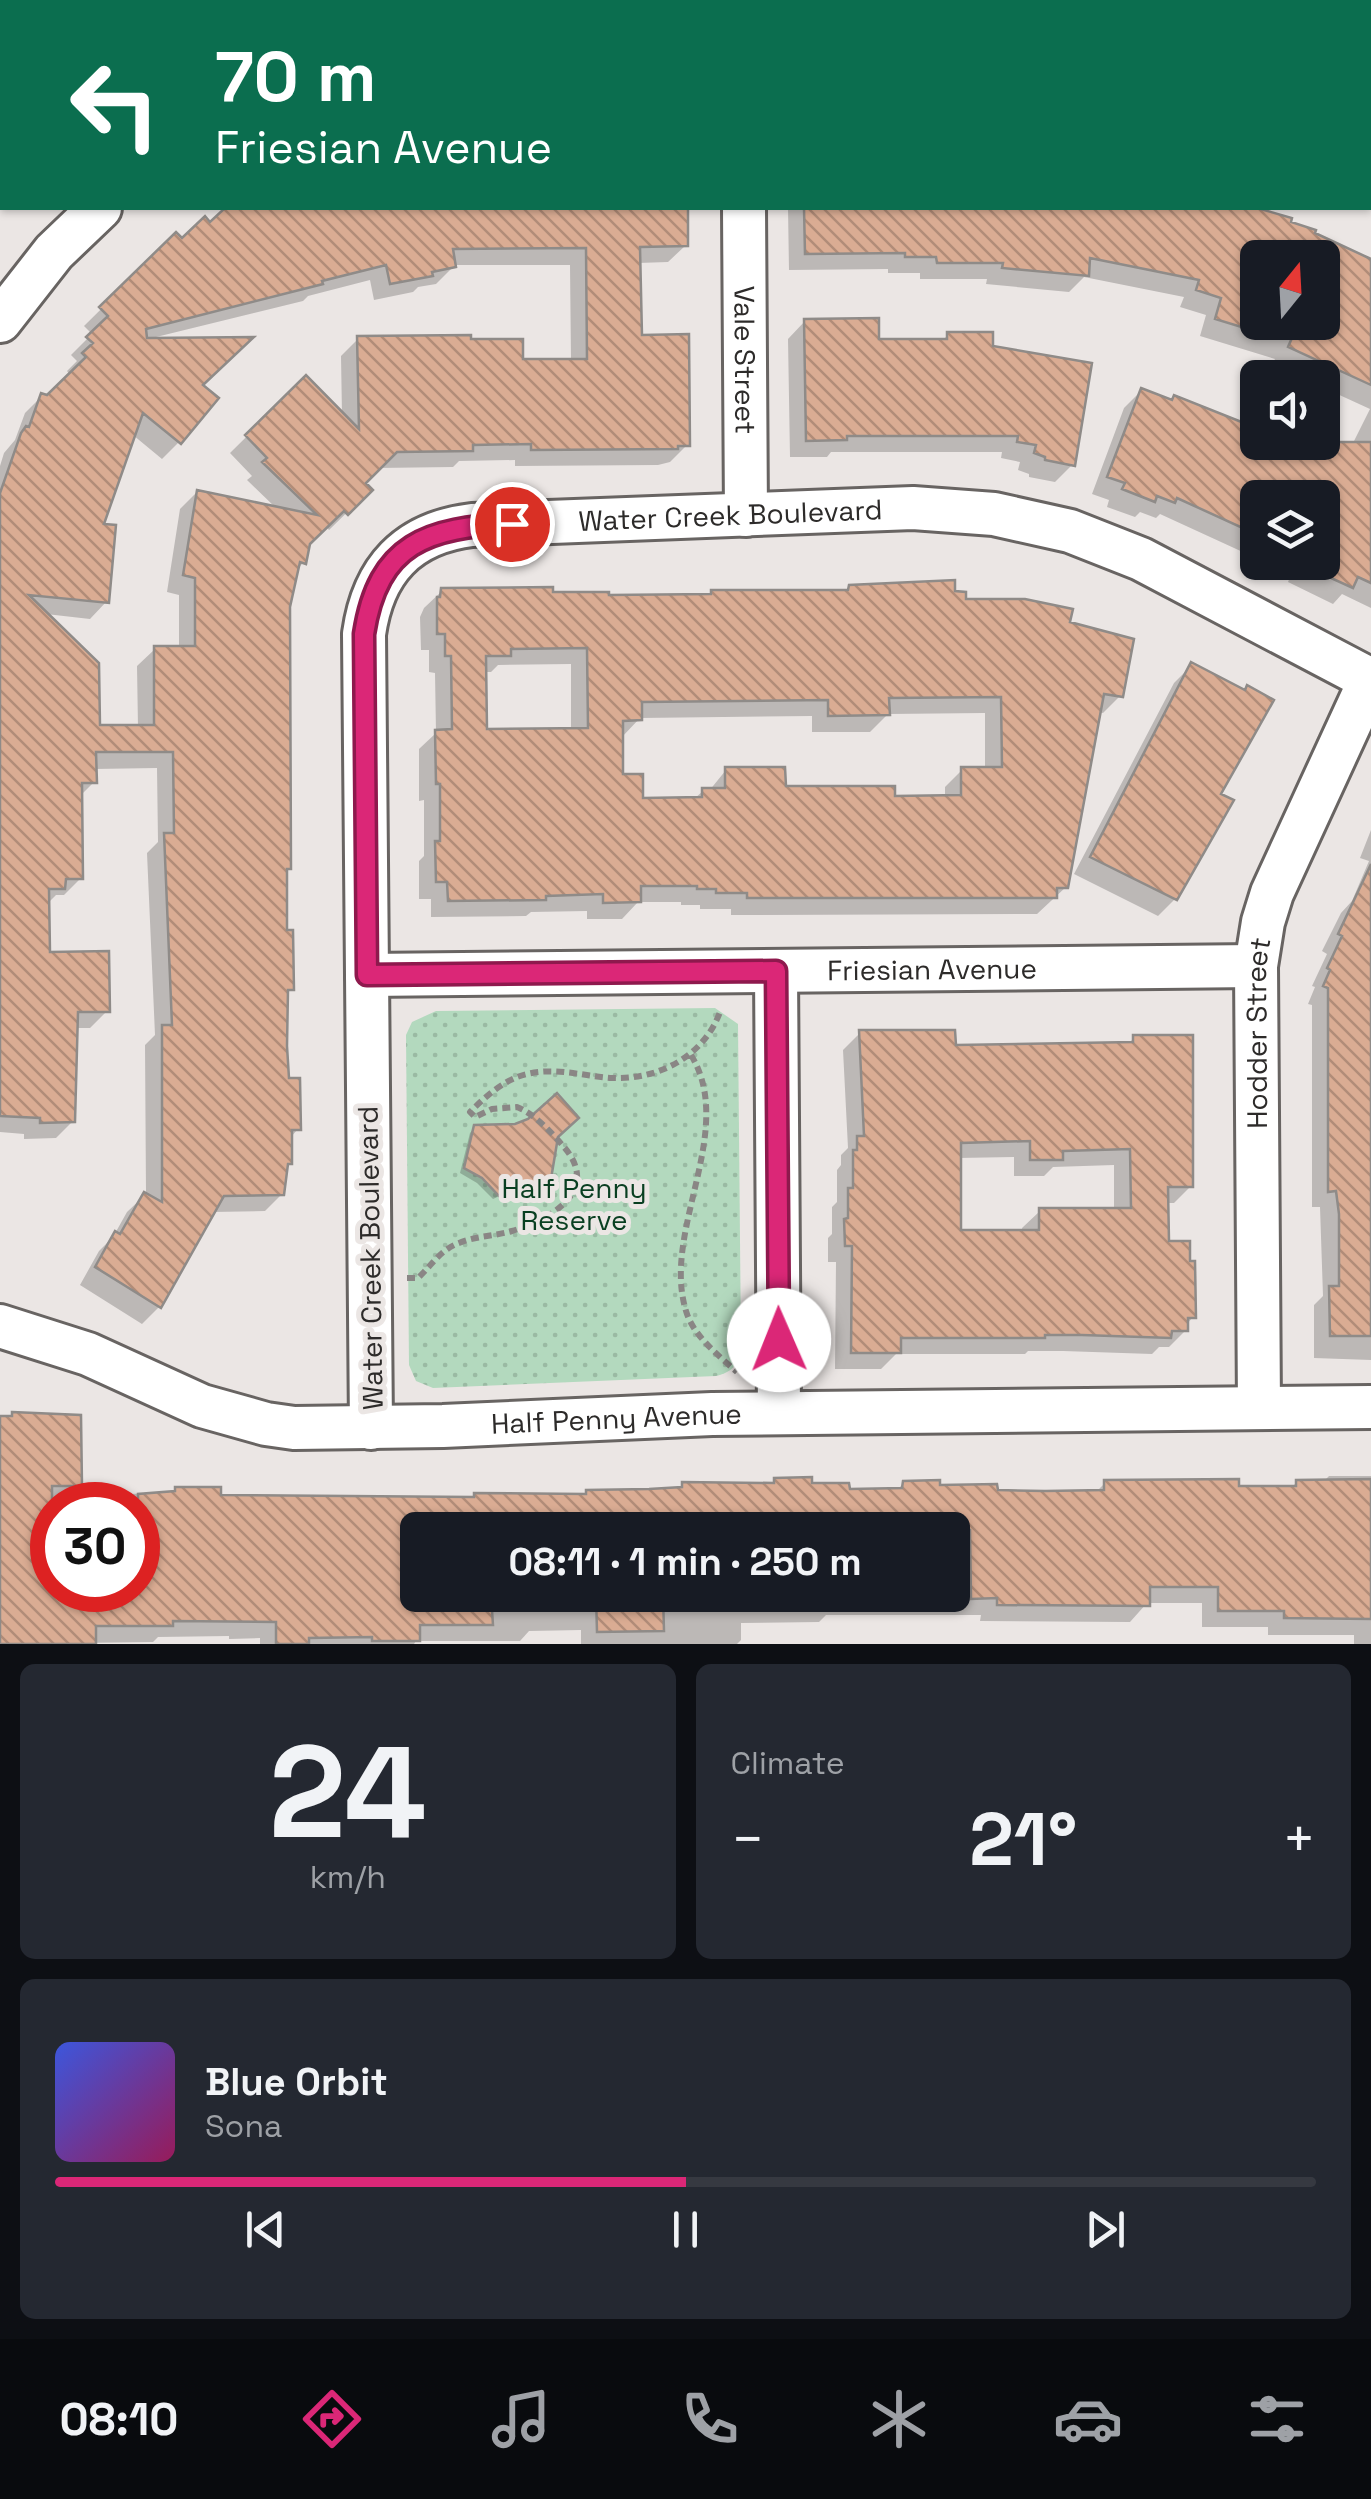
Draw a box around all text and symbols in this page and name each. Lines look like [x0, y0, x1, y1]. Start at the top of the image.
text: 70 m [215, 32, 376, 121]
icon: left [50, 40, 180, 170]
text: Friesian Avenue [215, 119, 552, 176]
north arrow [1240, 240, 1340, 340]
map controls [1240, 240, 1340, 580]
street label: Vale Street [727, 286, 763, 434]
button: sound [1240, 360, 1340, 460]
button: layers [1240, 480, 1340, 580]
pin [470, 482, 555, 567]
street label: Water Creek Boulevard [578, 491, 883, 539]
icon: arrive [485, 497, 540, 552]
street label: Hodder Street [1238, 935, 1278, 1129]
street label: Friesian Avenue [827, 950, 1037, 988]
street label: Water Creek Boulevard [349, 1106, 391, 1410]
park label: Half Penny Reserve [501, 1170, 647, 1238]
position arrow [727, 1288, 831, 1392]
street label: Half Penny Avenue [490, 1396, 742, 1442]
speed limit sign: 30 [30, 1482, 160, 1612]
text: 08:11 · 1 min · 250 m [508, 1538, 862, 1586]
text: 24 [269, 1709, 427, 1875]
text: Climate [731, 1743, 845, 1783]
text: 21° [969, 1791, 1077, 1887]
text: − [731, 1804, 765, 1874]
text: + [1282, 1804, 1316, 1874]
text: km/h [310, 1857, 386, 1897]
text: Blue Orbit [205, 2058, 388, 2106]
text: Sona [205, 2106, 282, 2146]
icon: previous [238, 2202, 293, 2257]
icon: pause [658, 2202, 713, 2257]
icon: next [1078, 2202, 1133, 2257]
icon: directions [297, 2384, 367, 2454]
icon: music [486, 2384, 556, 2454]
icon: phone [675, 2384, 745, 2454]
icon: climate [864, 2384, 934, 2454]
icon: car [1053, 2384, 1123, 2454]
icon: filters [1242, 2384, 1312, 2454]
text: 08:10 [59, 2391, 179, 2448]

